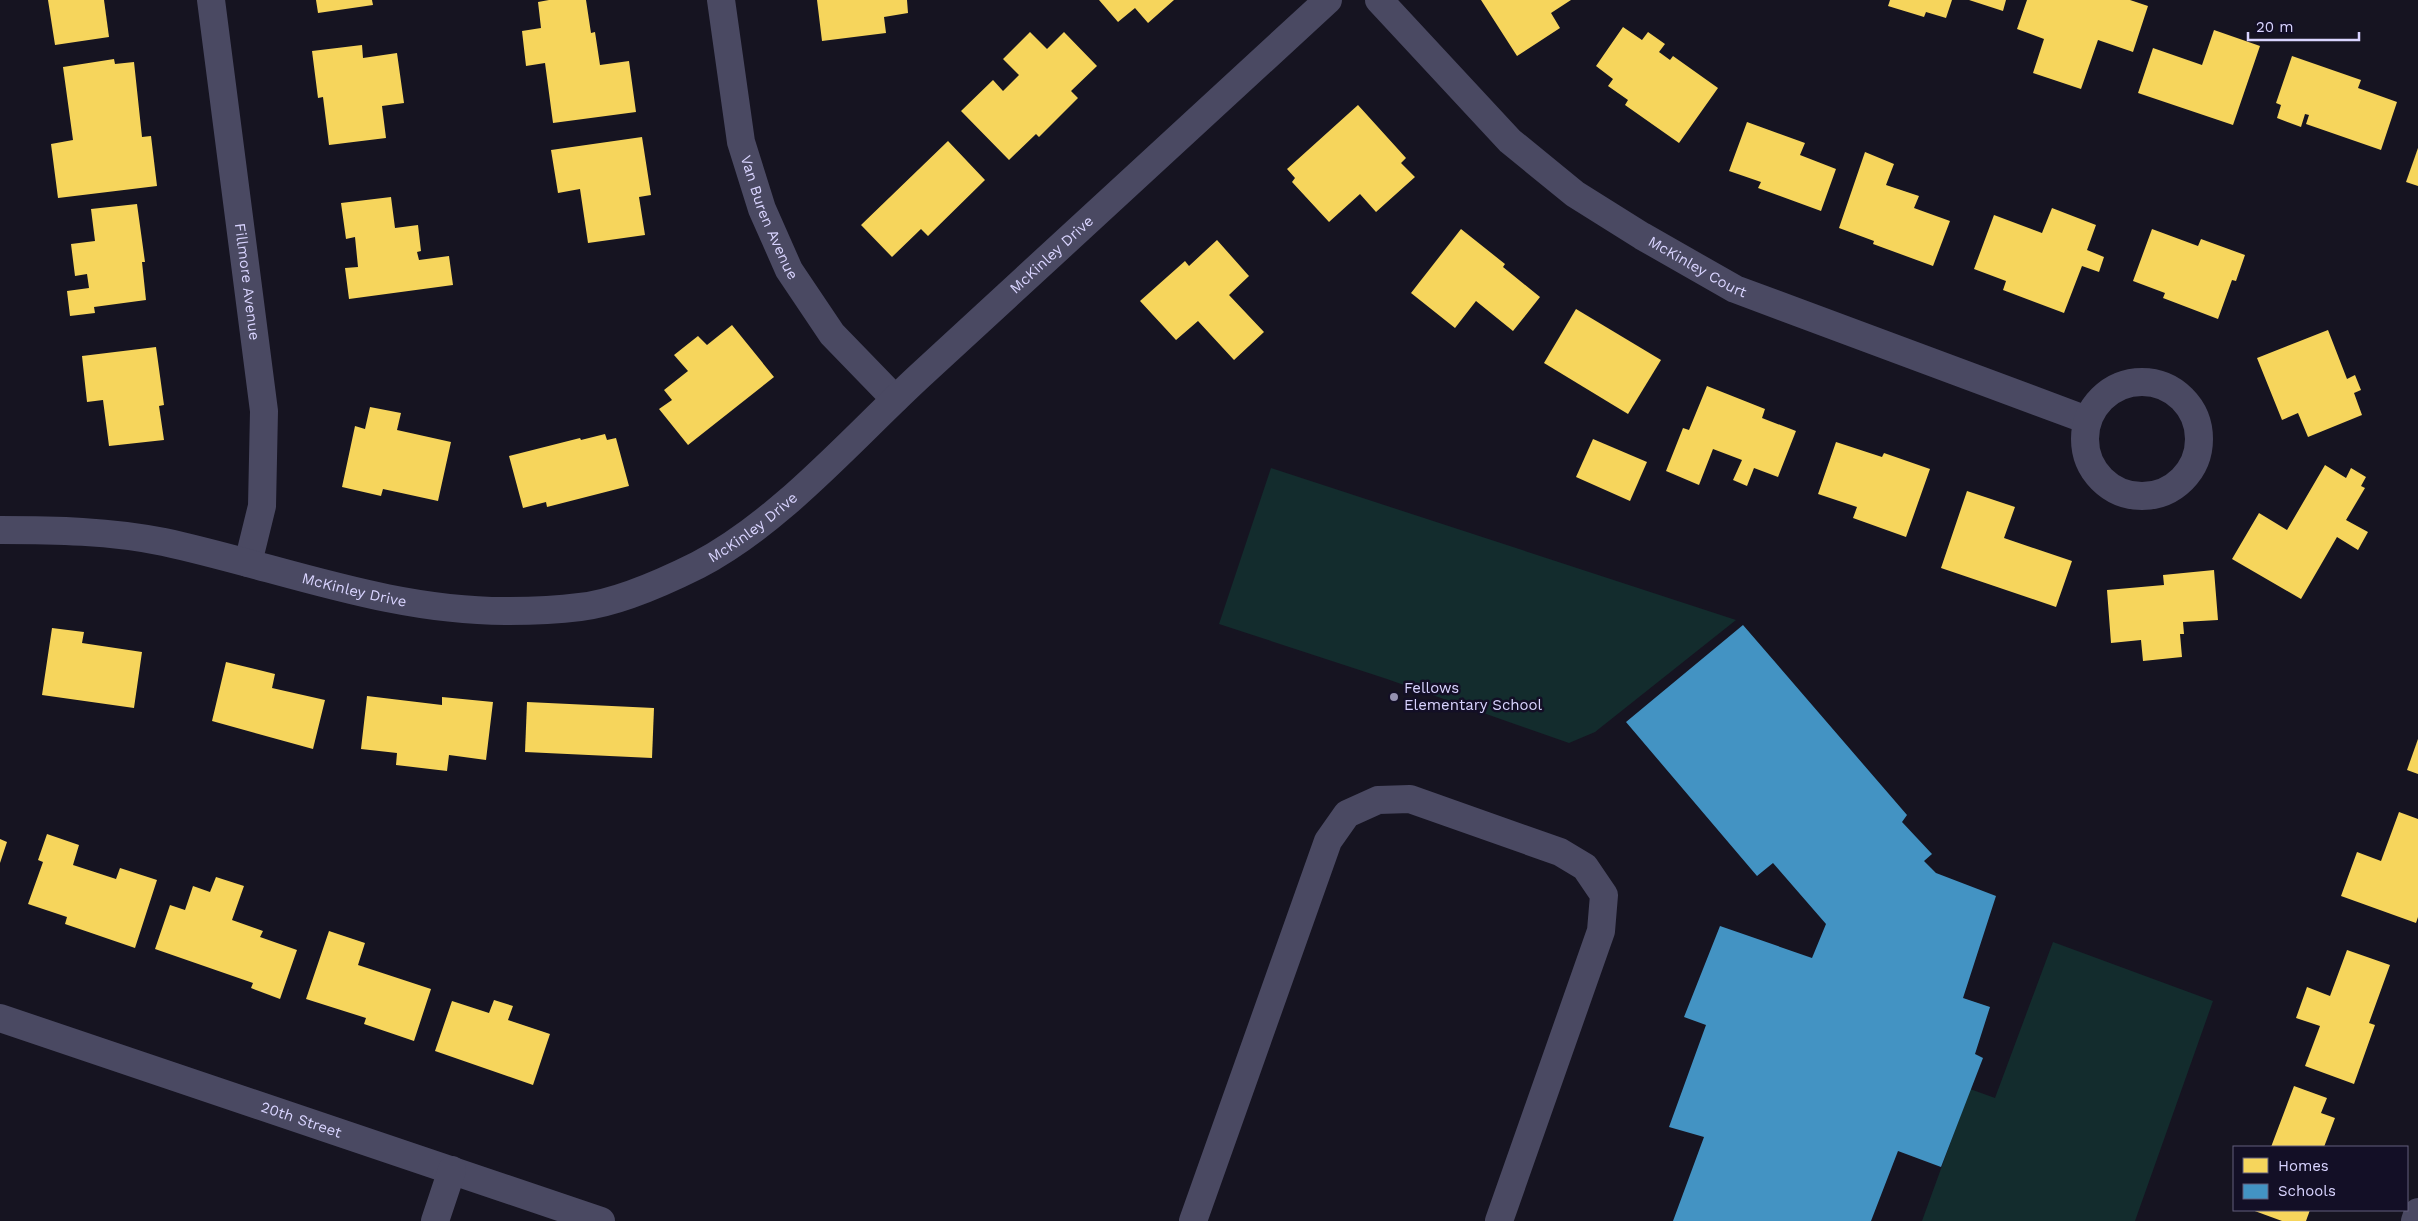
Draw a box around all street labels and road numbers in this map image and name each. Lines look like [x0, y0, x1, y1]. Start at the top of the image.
street label: Van Buren Avenue [737, 153, 802, 283]
street label: McKinley Drive [1006, 212, 1097, 297]
street label: Fillmore Avenue [231, 222, 264, 341]
street label: McKinley Court [1645, 232, 1750, 302]
street label: McKinley Drive [705, 488, 801, 567]
street label: McKinley Drive [300, 569, 408, 611]
street label: 20th Street [259, 1098, 345, 1142]

